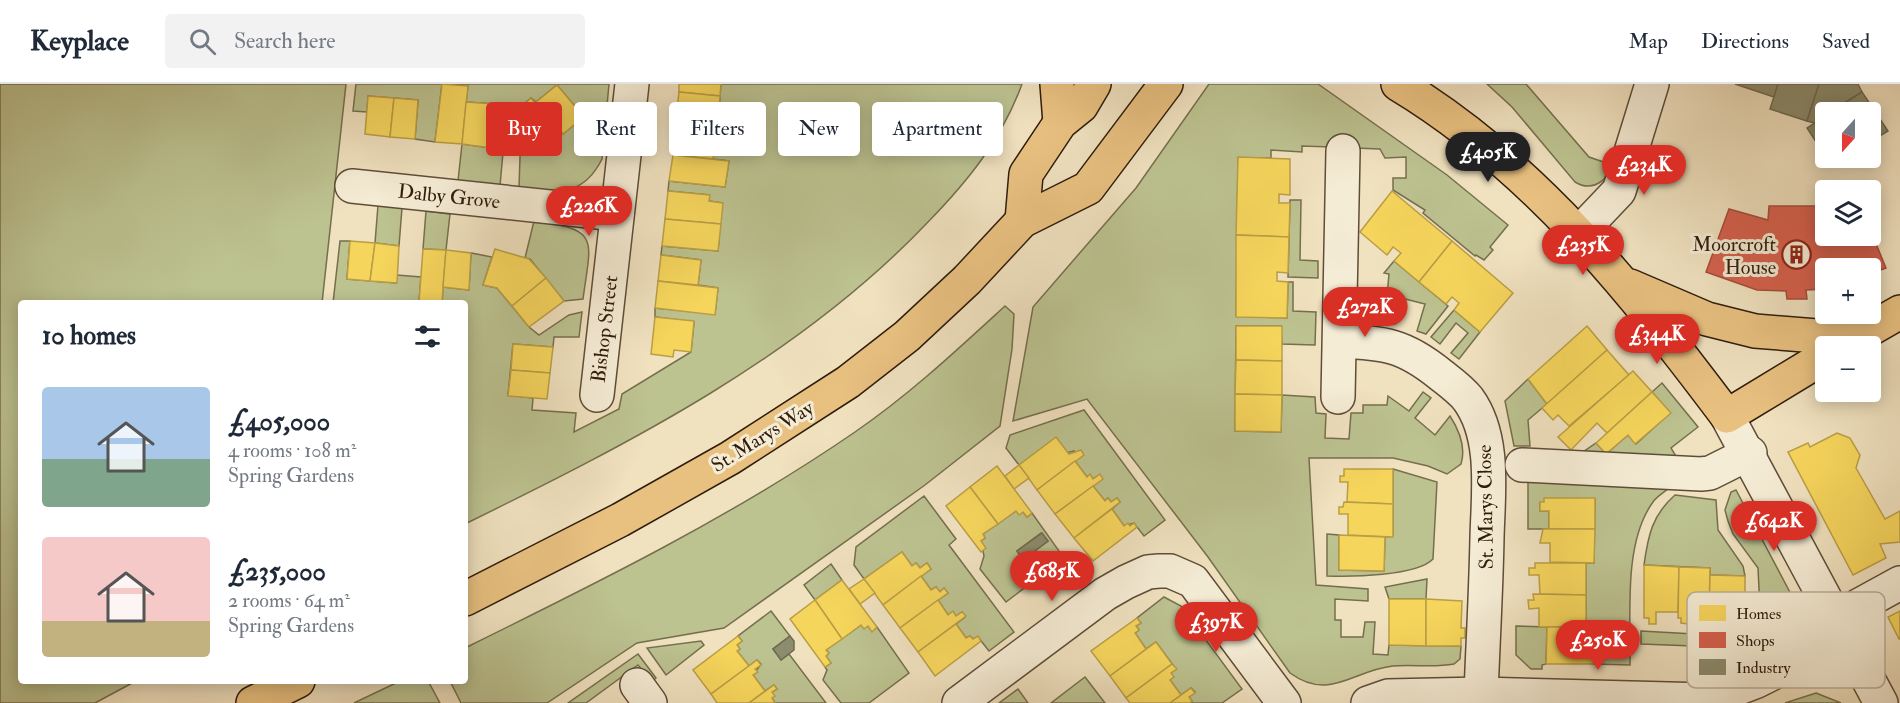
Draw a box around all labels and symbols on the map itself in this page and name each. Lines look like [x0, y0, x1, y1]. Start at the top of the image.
north arrow [1815, 102, 1881, 168]
pin: £405K [1446, 132, 1530, 183]
pin: £234K [1602, 145, 1686, 196]
street label: Dalby Grove [397, 179, 501, 214]
pin: £226K [547, 186, 631, 237]
pin: £235K [1541, 225, 1625, 276]
place label: Moorcroft House [1692, 232, 1777, 280]
building icon: Moorcroft House [1781, 239, 1813, 271]
street label: Bishop Street [586, 274, 625, 384]
pin: £272K [1323, 287, 1407, 338]
pin: £344K [1615, 314, 1699, 365]
street label: St. Marys Way [707, 394, 819, 478]
street label: St. Marys Close [1472, 444, 1499, 570]
pin: £642K [1732, 501, 1816, 552]
pin: £685K [1010, 551, 1094, 602]
legend [1687, 592, 1885, 688]
pin: £397K [1174, 602, 1258, 653]
text: Homes [1736, 604, 1781, 624]
pin: £250K [1556, 620, 1640, 671]
text: Shops [1736, 631, 1775, 652]
text: Industry [1736, 658, 1791, 678]

